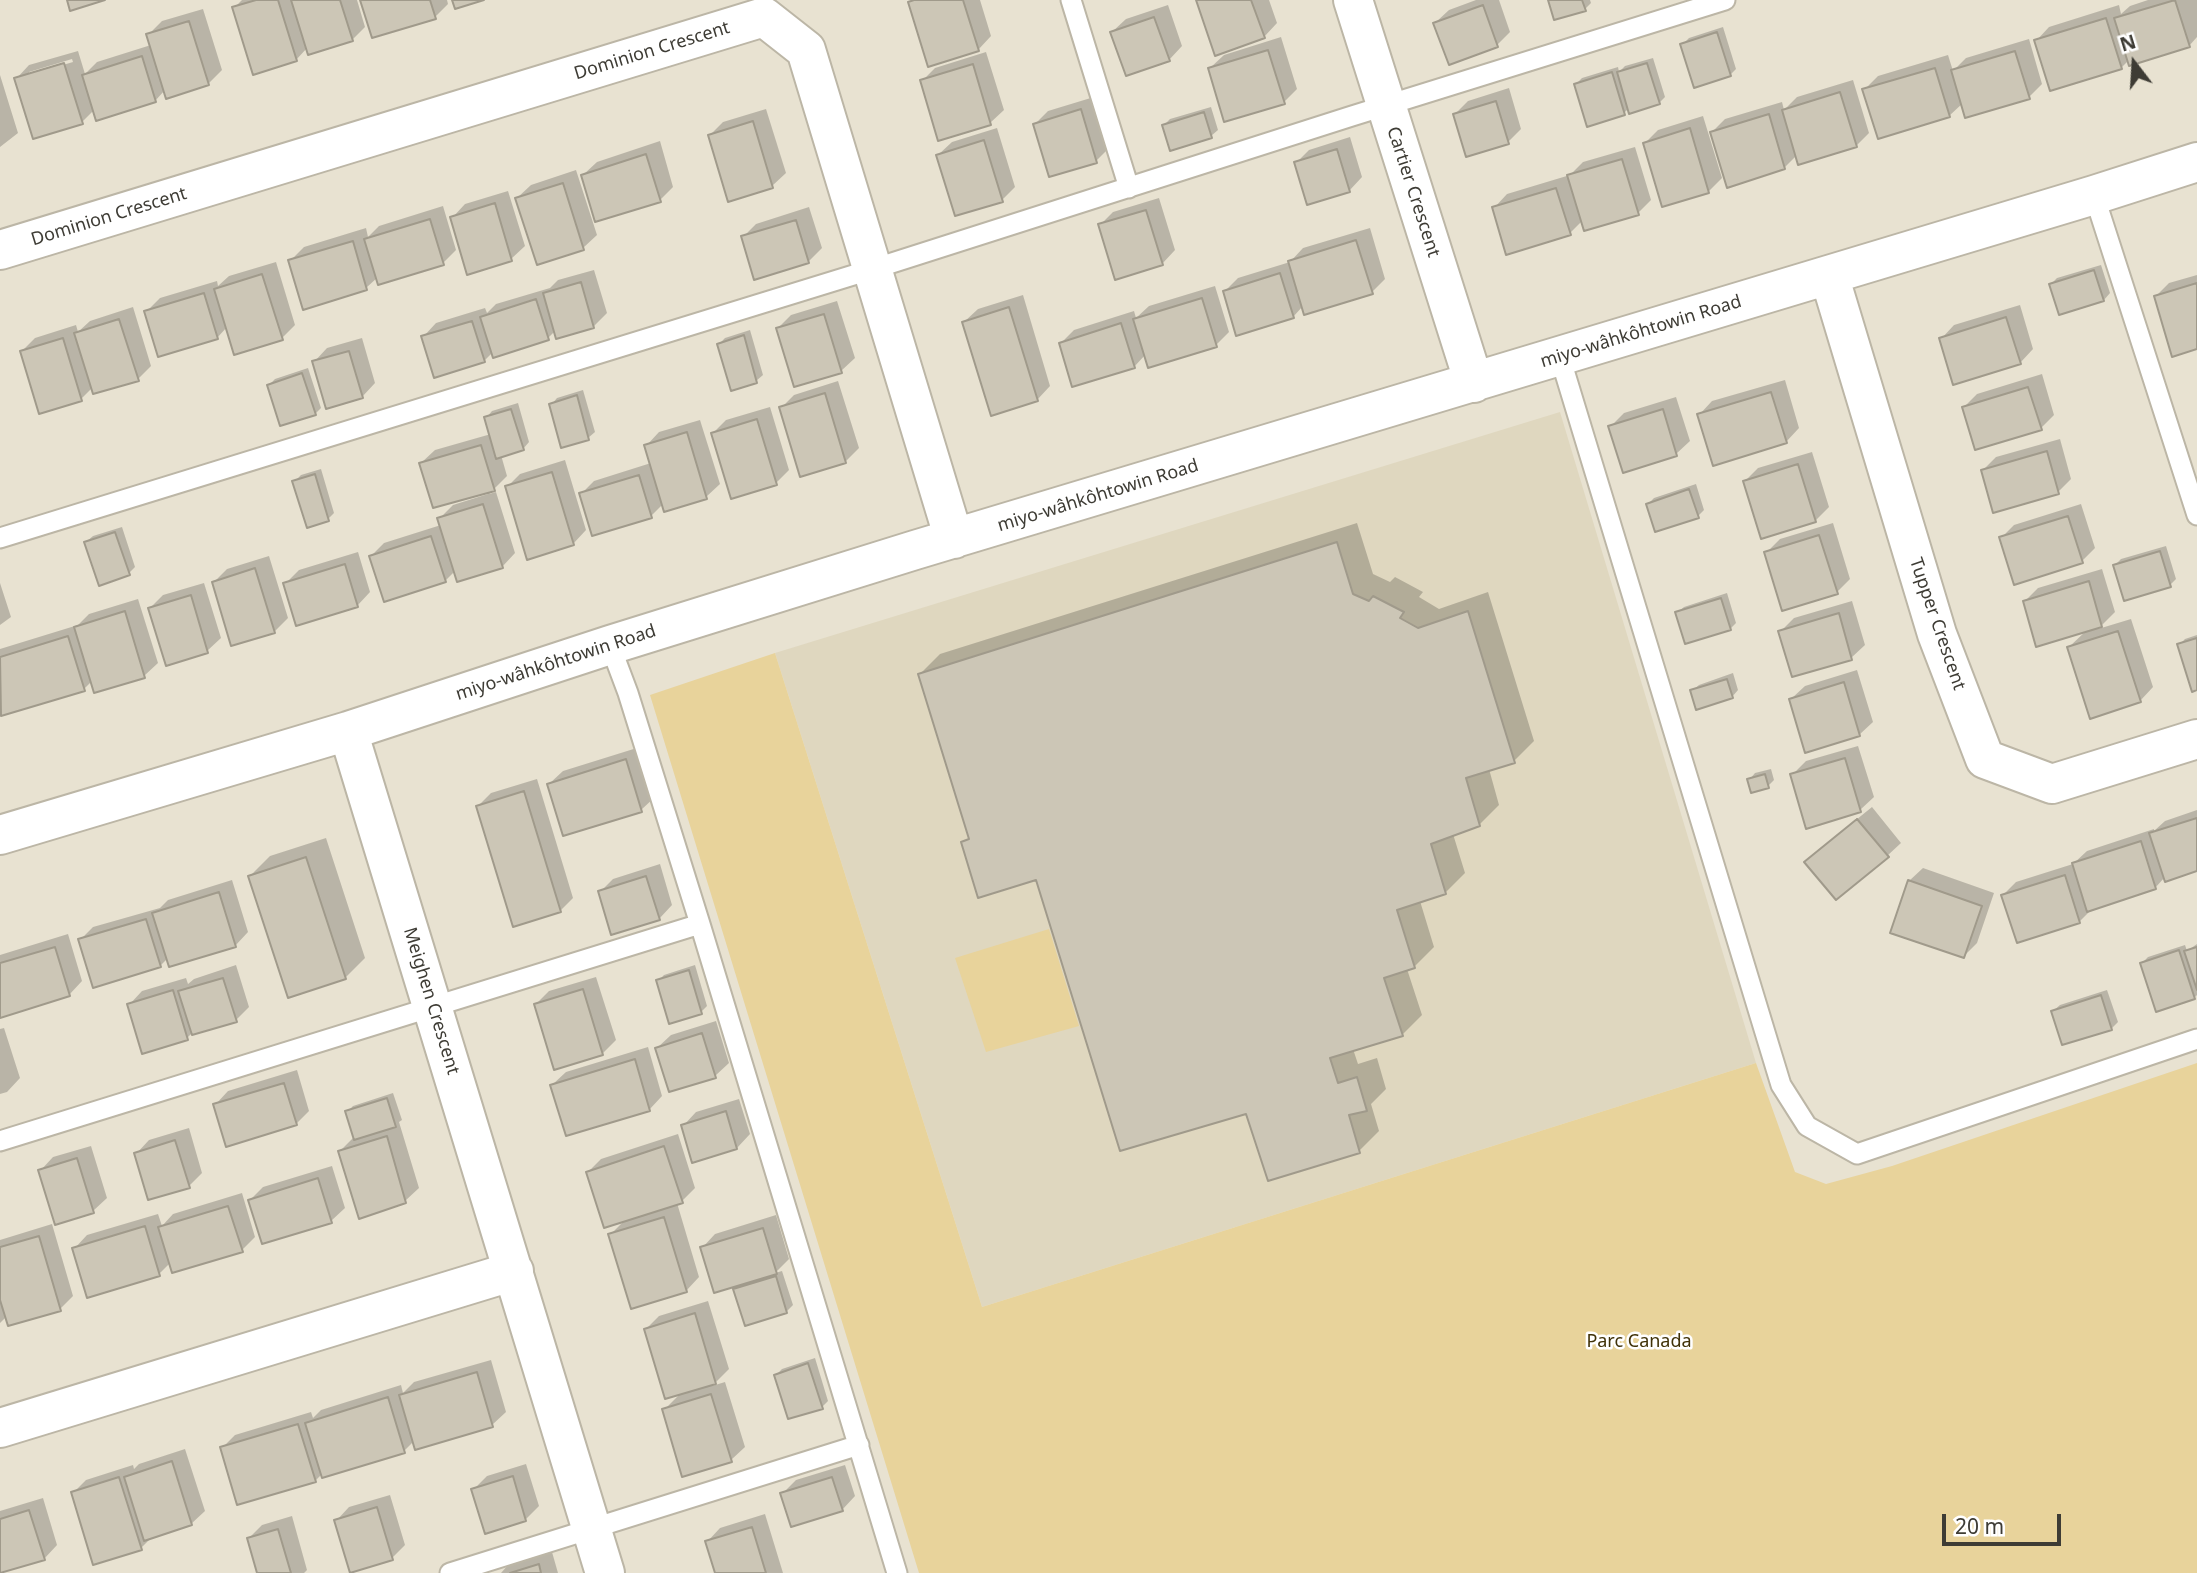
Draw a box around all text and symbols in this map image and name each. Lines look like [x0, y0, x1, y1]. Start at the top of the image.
street label: Dominion Crescent [572, 17, 732, 85]
north arrow [2099, 28, 2169, 98]
text: N [2117, 28, 2139, 58]
street label: Cartier Crescent [1382, 124, 1444, 260]
street label: Dominion Crescent [29, 183, 189, 251]
street label: miyo-wâhkôhtowin Road [1538, 291, 1744, 373]
street label: miyo-wâhkôhtowin Road [995, 455, 1201, 537]
street label: Tupper Crescent [1904, 555, 1970, 693]
street label: miyo-wâhkôhtowin Road [453, 620, 659, 706]
street label: Meighen Crescent [398, 925, 464, 1077]
park label: Parc Canada [1586, 1331, 1692, 1353]
scale bar [1945, 1500, 2064, 1544]
text: 20 m [1955, 1512, 2004, 1540]

